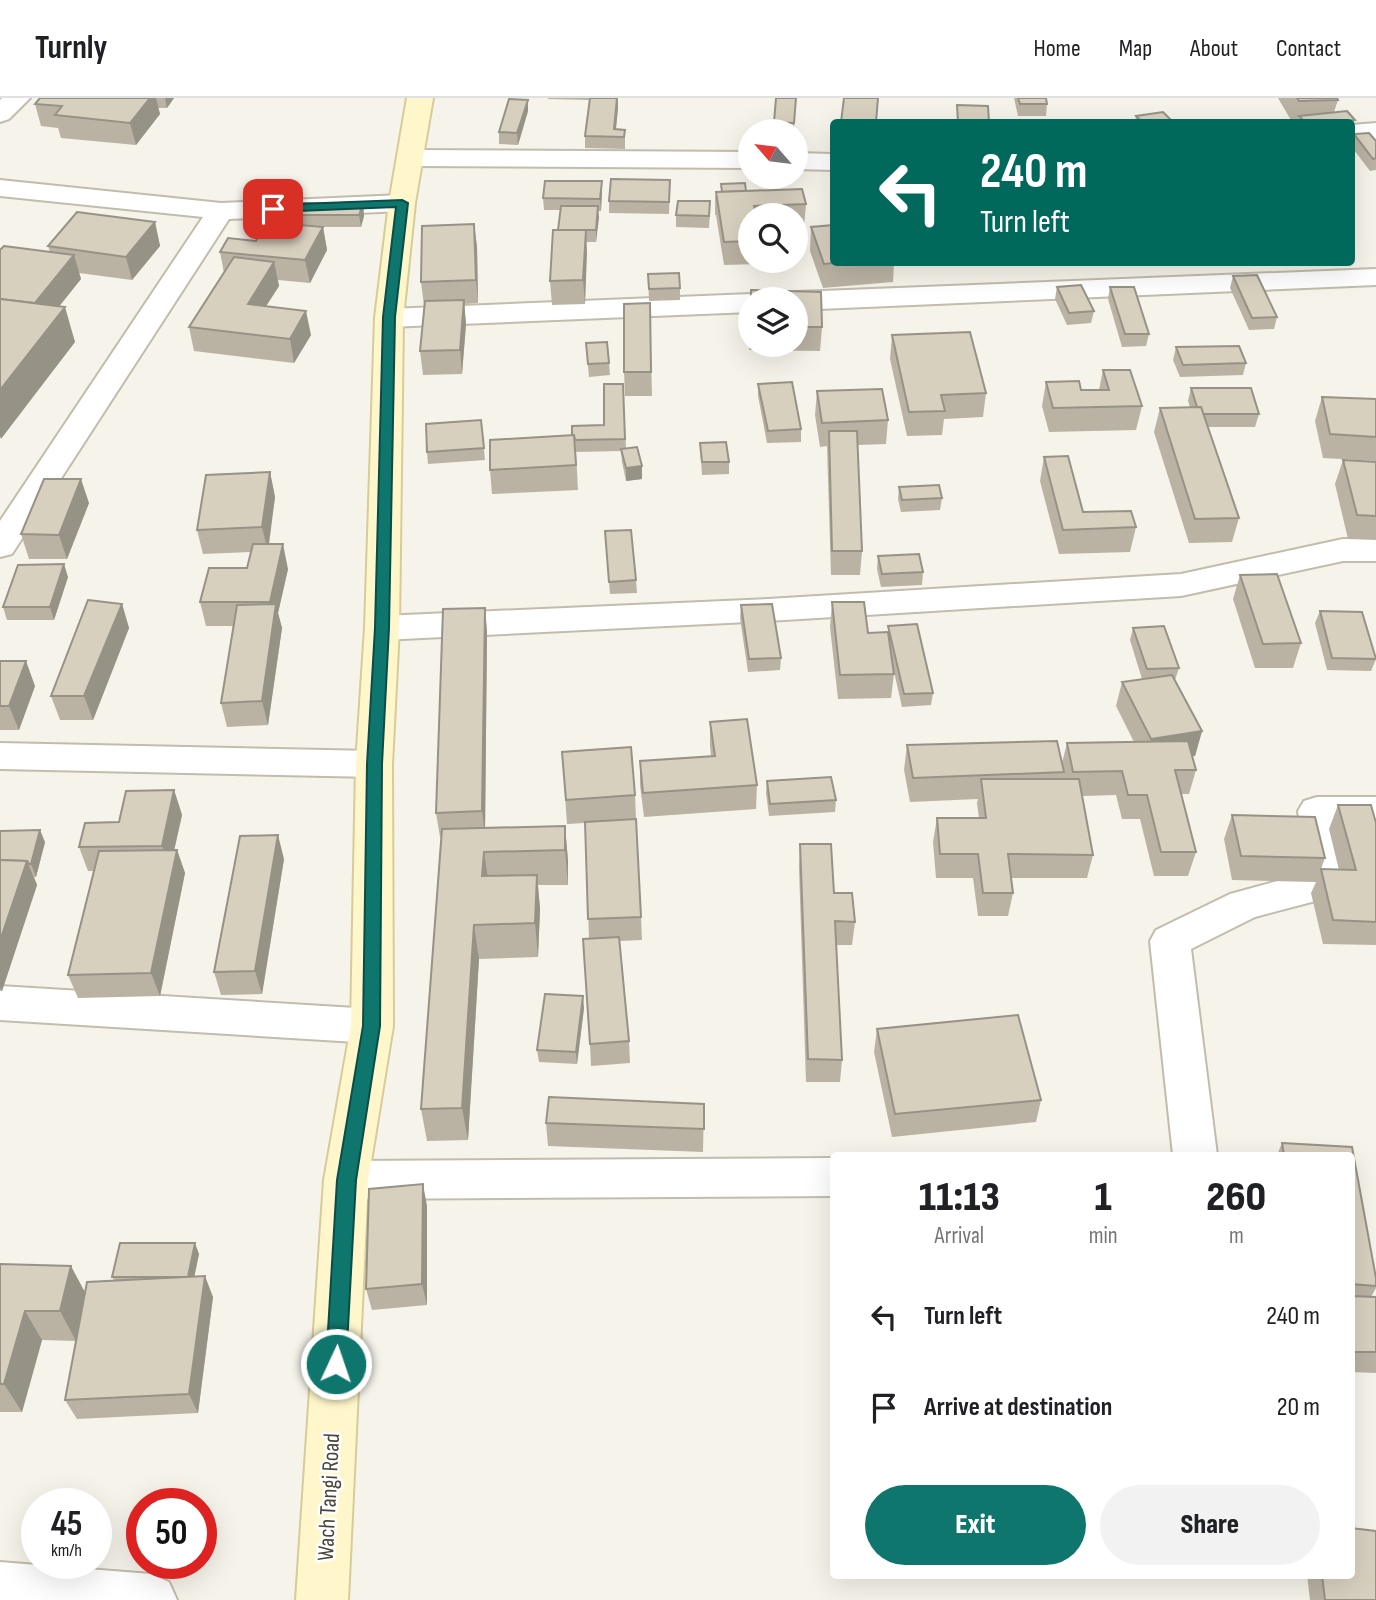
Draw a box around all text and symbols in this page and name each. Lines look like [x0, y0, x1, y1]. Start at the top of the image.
text: Turnly [35, 28, 107, 68]
text: Home [1033, 34, 1081, 63]
text: Map [1119, 34, 1152, 63]
text: About [1190, 34, 1238, 63]
text: Contact [1276, 34, 1341, 63]
north arrow [738, 119, 808, 189]
map controls [738, 119, 808, 357]
text: 240 m [980, 143, 1088, 202]
icon: left [865, 147, 956, 238]
pin [243, 179, 303, 239]
icon: arrive [254, 190, 292, 228]
button: search [738, 203, 808, 273]
text: Turn left [980, 203, 1070, 242]
button: layers [738, 287, 808, 357]
text: 11:13 [919, 1172, 1000, 1223]
text: 1 [1094, 1172, 1112, 1223]
text: 260 [1206, 1172, 1266, 1223]
text: Arrival [935, 1222, 984, 1250]
text: min [1089, 1222, 1118, 1250]
text: m [1229, 1222, 1244, 1250]
icon: left [865, 1298, 903, 1336]
text: Turn left [924, 1301, 1002, 1332]
text: 240 m [1266, 1301, 1320, 1332]
position arrow [299, 1327, 373, 1401]
icon: arrive [865, 1389, 903, 1427]
text: Arrive at destination [924, 1392, 1112, 1423]
text: 20 m [1277, 1392, 1320, 1423]
street label: Wach Tangi Road [312, 1432, 346, 1562]
button: Exit [865, 1485, 1086, 1565]
button: Share [1100, 1485, 1320, 1565]
speed limit sign: 50 [126, 1488, 217, 1579]
text: 45 [51, 1503, 82, 1546]
text: km/h [51, 1540, 82, 1561]

